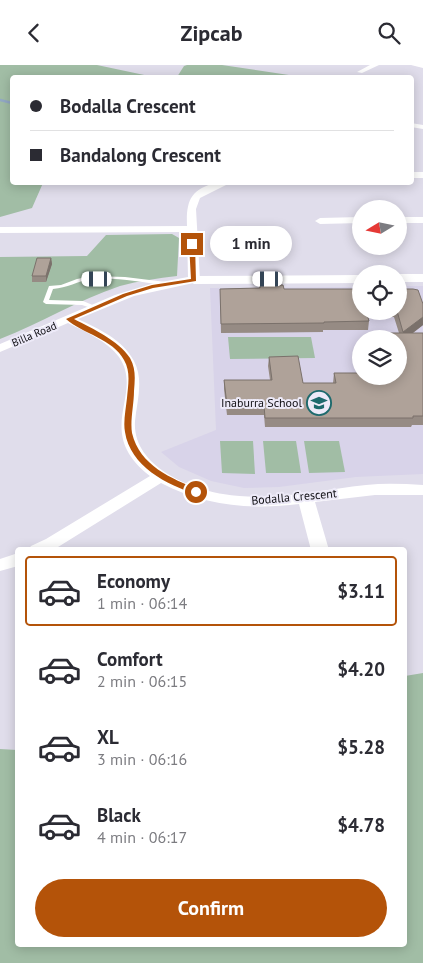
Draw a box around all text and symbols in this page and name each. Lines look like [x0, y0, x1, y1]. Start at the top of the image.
icon: back [20, 19, 48, 47]
text: Zipcab [181, 19, 242, 47]
icon: search [375, 19, 403, 47]
text: Bodalla Crescent [60, 94, 196, 118]
text: Bandalong Crescent [60, 143, 221, 167]
north arrow [352, 200, 408, 255]
map controls [352, 200, 407, 385]
callout: 1 min [210, 227, 292, 261]
route end [181, 233, 203, 255]
text: 1 min [231, 233, 271, 253]
button: locate [352, 265, 407, 320]
car [82, 272, 112, 287]
car [253, 272, 283, 287]
street label: Billa Road [9, 318, 59, 350]
button: layers [352, 330, 407, 385]
school or university icon: Inaburra School [306, 390, 332, 416]
place label: Inaburra School [221, 395, 302, 410]
route start [185, 481, 207, 503]
street label: Bodalla Crescent [251, 485, 337, 508]
icon: car [37, 569, 82, 614]
text: Economy [97, 569, 170, 593]
text: $3.11 [337, 579, 385, 603]
text: 1 min · 06:14 [97, 593, 187, 613]
icon: car [37, 647, 82, 692]
text: Comfort [97, 647, 163, 671]
text: $4.20 [337, 657, 385, 681]
text: 2 min · 06:15 [97, 671, 187, 691]
icon: car [37, 725, 82, 770]
text: XL [97, 725, 119, 749]
text: $5.28 [337, 735, 385, 759]
text: 3 min · 06:16 [97, 749, 187, 769]
icon: car [37, 803, 82, 848]
text: Black [97, 803, 141, 827]
text: $4.78 [337, 813, 385, 837]
text: 4 min · 06:17 [97, 827, 187, 847]
button: Confirm [35, 879, 387, 937]

